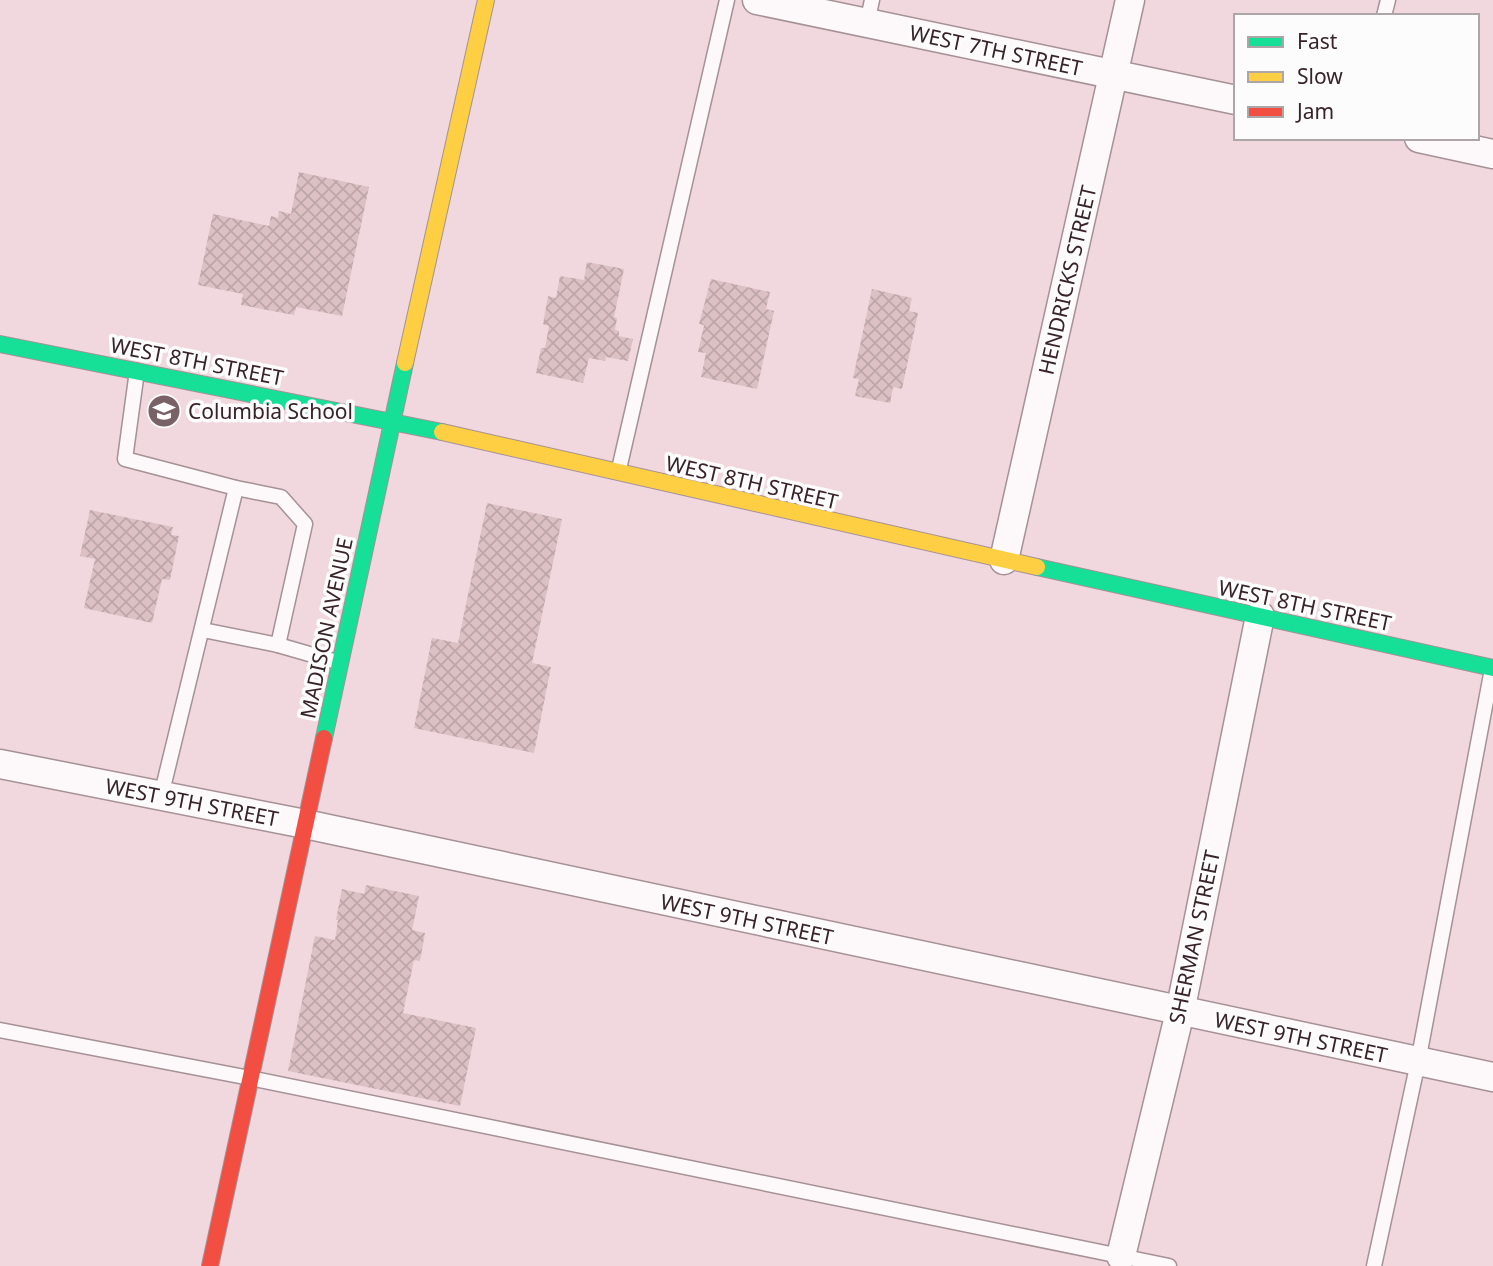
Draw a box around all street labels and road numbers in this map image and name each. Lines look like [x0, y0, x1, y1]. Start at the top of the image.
street label: WEST 7TH STREET [907, 18, 1085, 82]
street label: HENDRICKS STREET [1032, 182, 1102, 377]
street label: WEST 8TH STREET [108, 330, 286, 392]
street label: WEST 8TH STREET [663, 449, 841, 515]
street label: MADISON AVENUE [293, 535, 359, 721]
street label: WEST 8TH STREET [1216, 573, 1394, 637]
street label: WEST 9TH STREET [103, 771, 281, 833]
street label: SHERMAN STREET [1162, 847, 1226, 1026]
street label: WEST 9TH STREET [658, 887, 836, 951]
street label: WEST 9TH STREET [1212, 1005, 1390, 1069]

